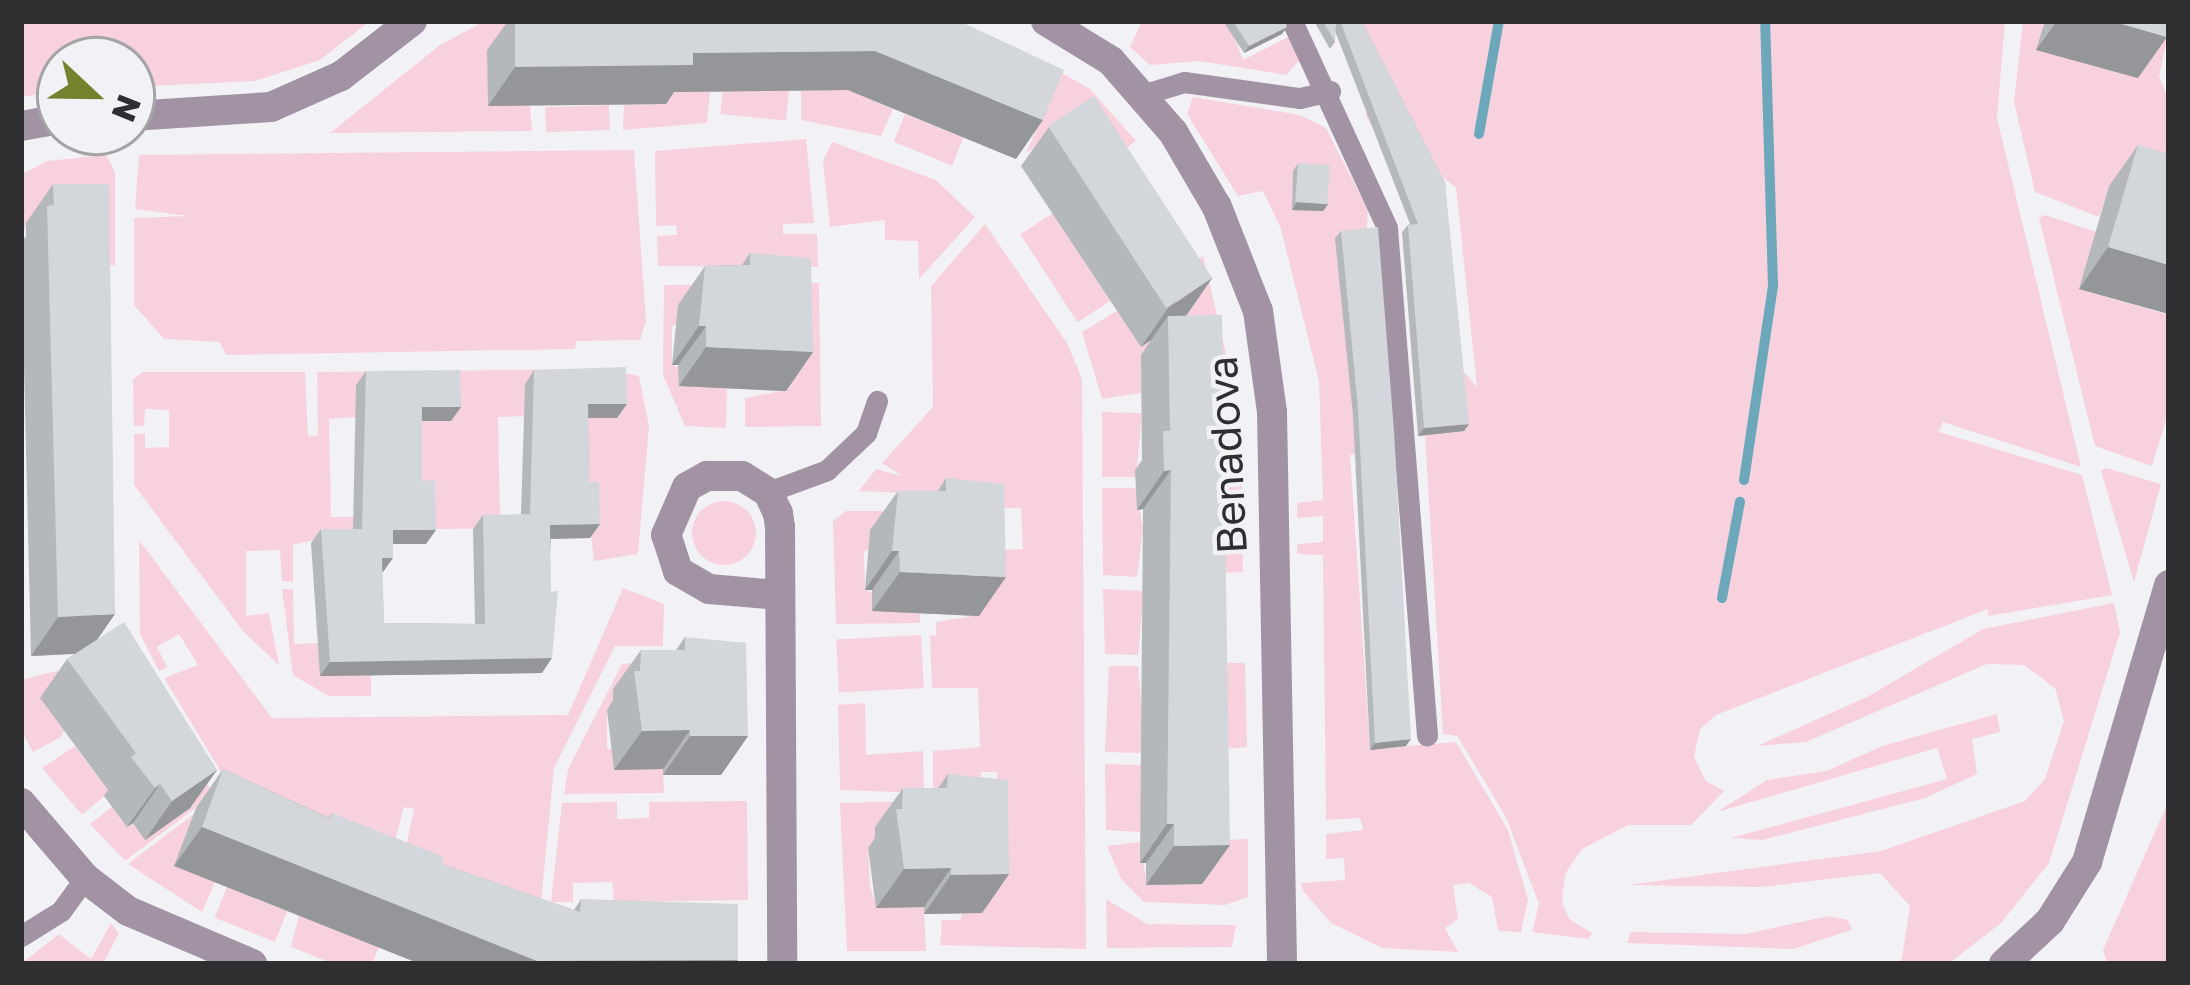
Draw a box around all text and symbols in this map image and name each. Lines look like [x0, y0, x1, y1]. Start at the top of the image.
north arrow [36, 36, 156, 156]
text: N [104, 90, 150, 127]
street label: Benadova [1196, 355, 1256, 555]

